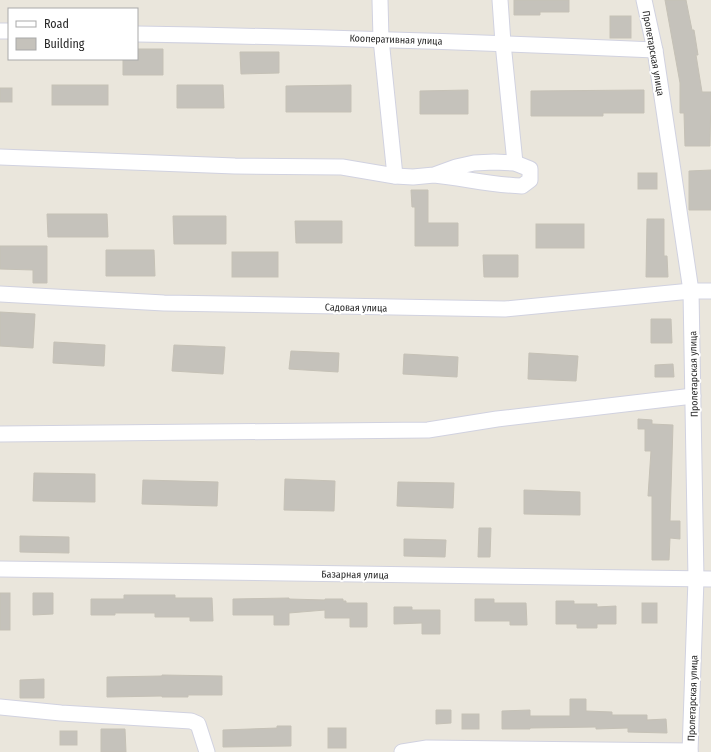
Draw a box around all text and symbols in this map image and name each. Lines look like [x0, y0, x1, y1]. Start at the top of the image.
legend [8, 8, 138, 60]
street label: Пролетарская улица [640, 10, 666, 97]
text: Road [44, 17, 69, 31]
street label: Кооперативная улица [349, 32, 443, 48]
text: Building [44, 37, 85, 51]
street label: Садовая улица [325, 301, 387, 315]
street label: Пролетарская улица [687, 331, 701, 417]
street label: Базарная улица [321, 568, 389, 582]
street label: Пролетарская улица [685, 655, 701, 741]

